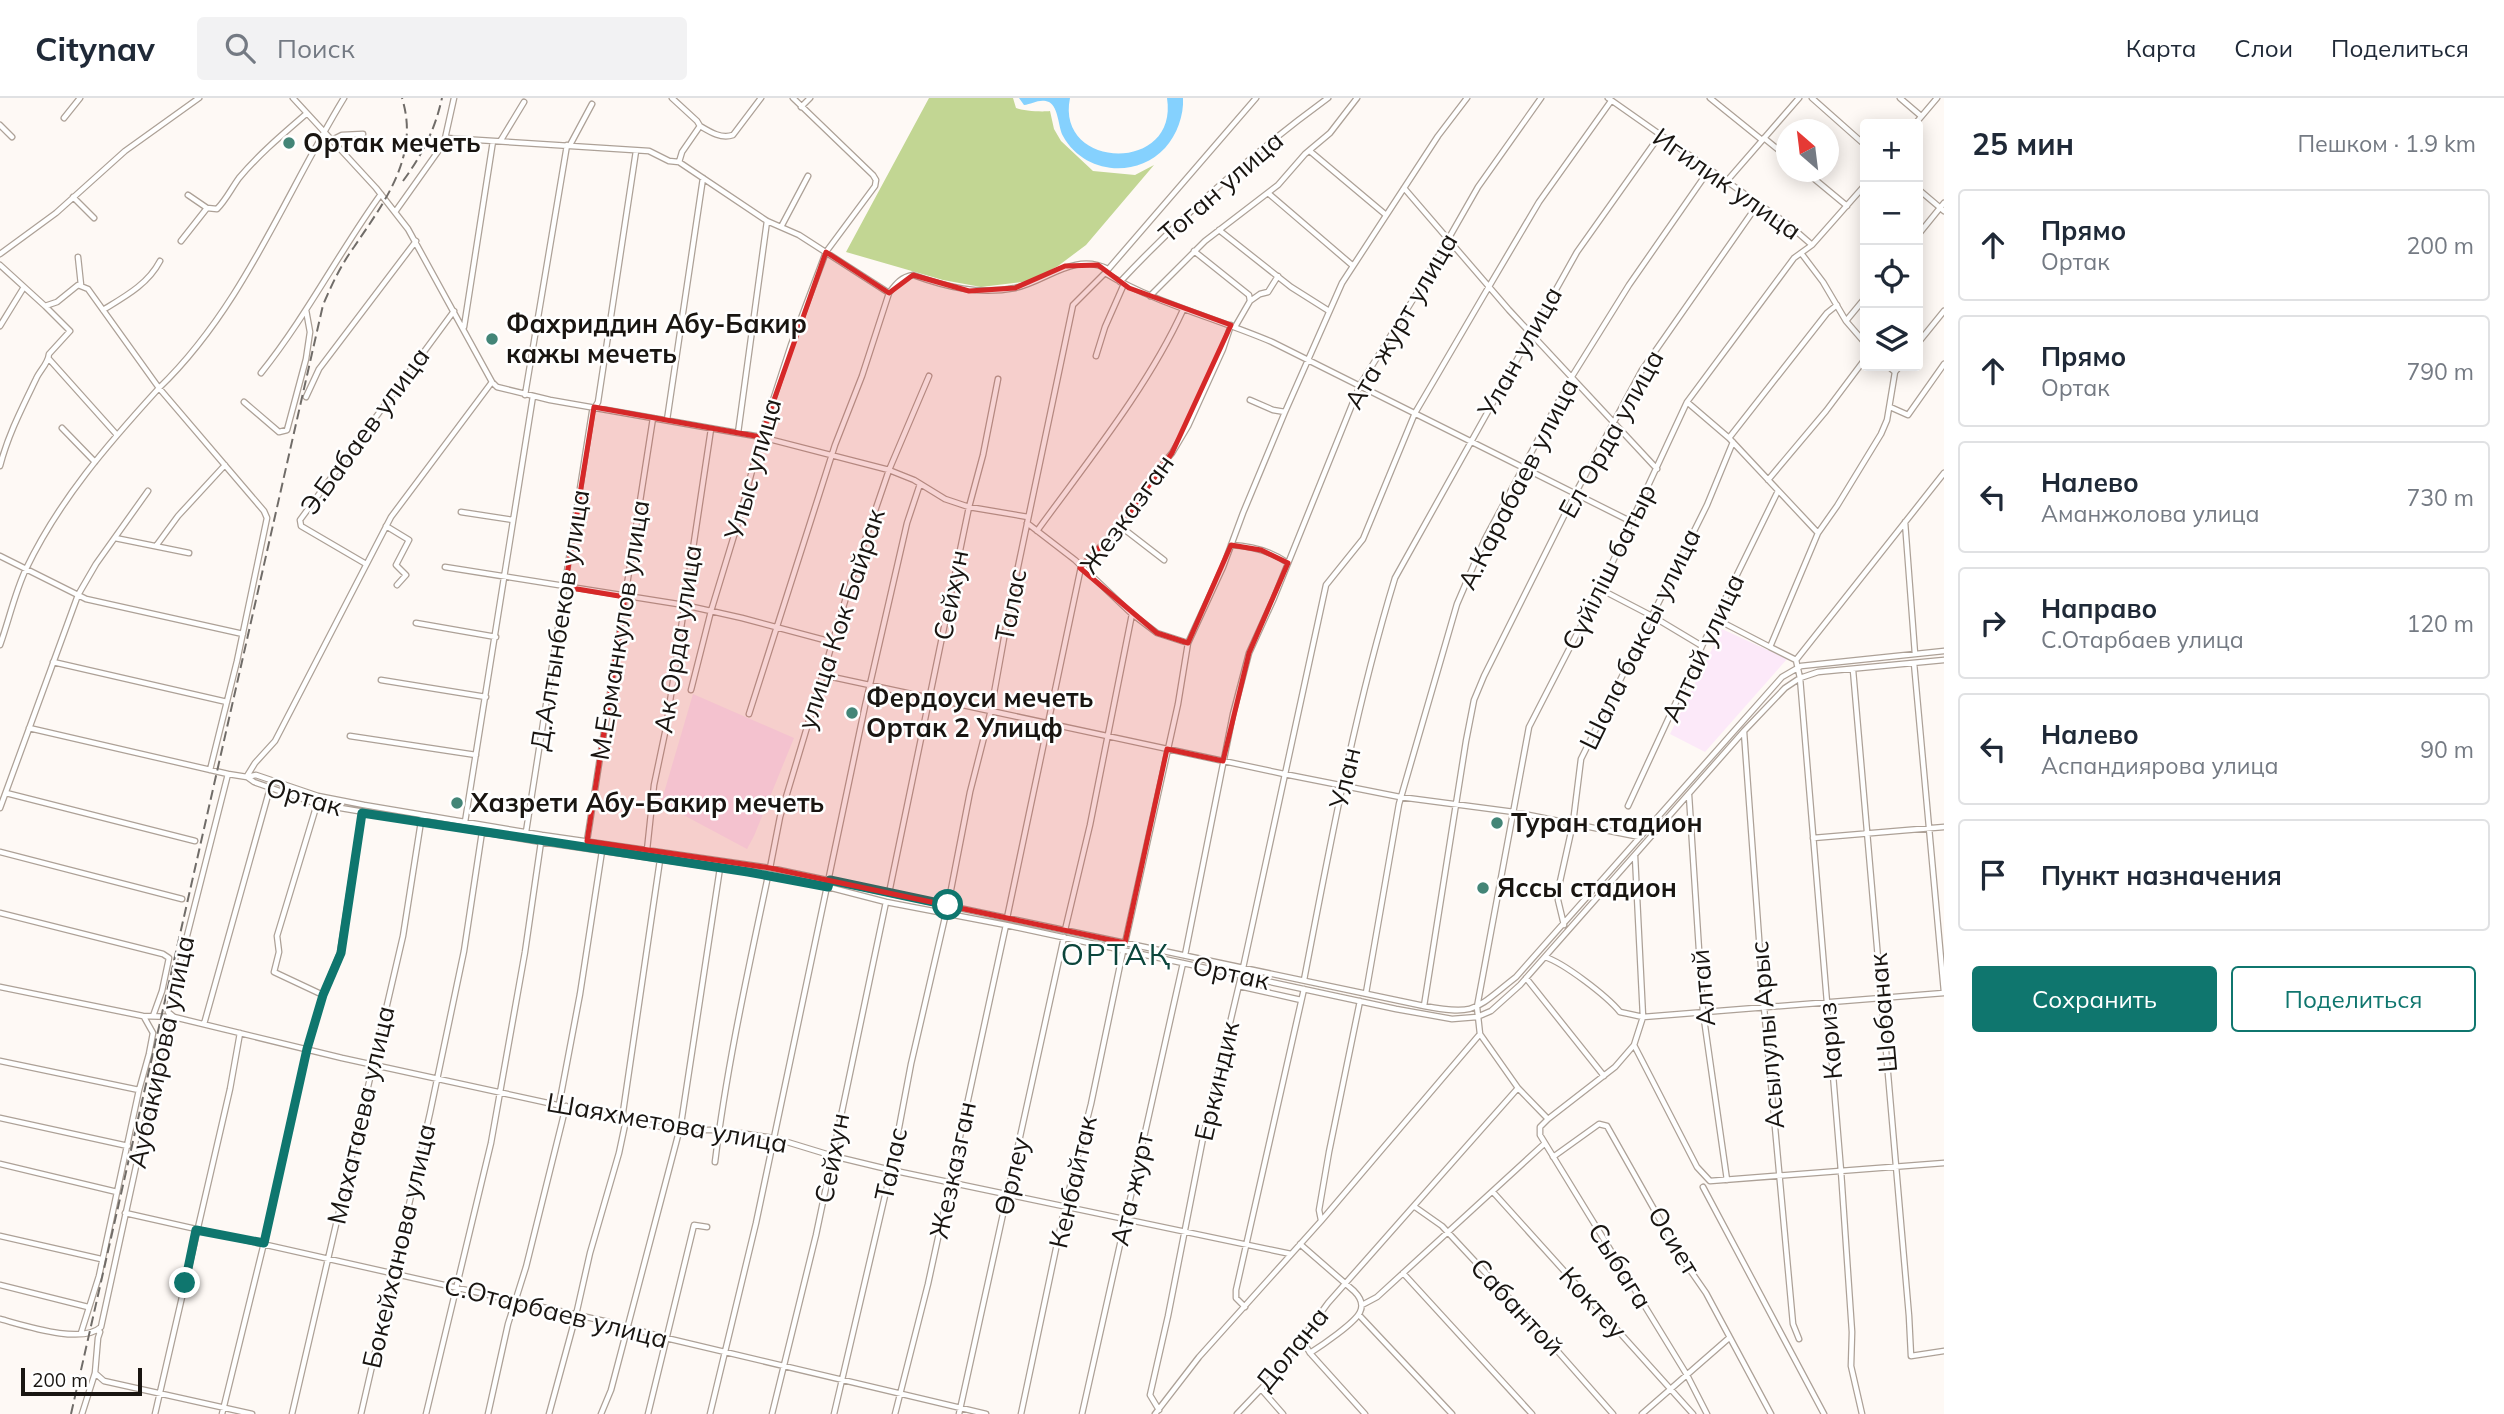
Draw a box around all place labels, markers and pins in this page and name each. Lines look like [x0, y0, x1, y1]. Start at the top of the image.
place label: Ортак мечеть [303, 126, 481, 159]
marker: Ортак мечеть [281, 135, 297, 151]
place label: Фахриддин Абу-Бакир кажы мечеть [506, 307, 807, 370]
marker: Фахриддин Абу-Бакир кажы мечеть [484, 331, 500, 347]
place label: Фердоуси мечеть Ортак 2 Улицф [866, 681, 1093, 744]
marker: Фердоуси мечеть Ортак 2 Улицф [844, 705, 860, 721]
place label: Хазрети Абу-Бакир мечеть [470, 786, 824, 819]
marker: Хазрети Абу-Бакир мечеть [449, 795, 465, 811]
place label: Туран стадион [1511, 806, 1703, 839]
marker: Туран стадион [1489, 815, 1505, 831]
place label: Яссы стадион [1497, 871, 1677, 904]
marker: Яссы стадион [1475, 880, 1491, 896]

